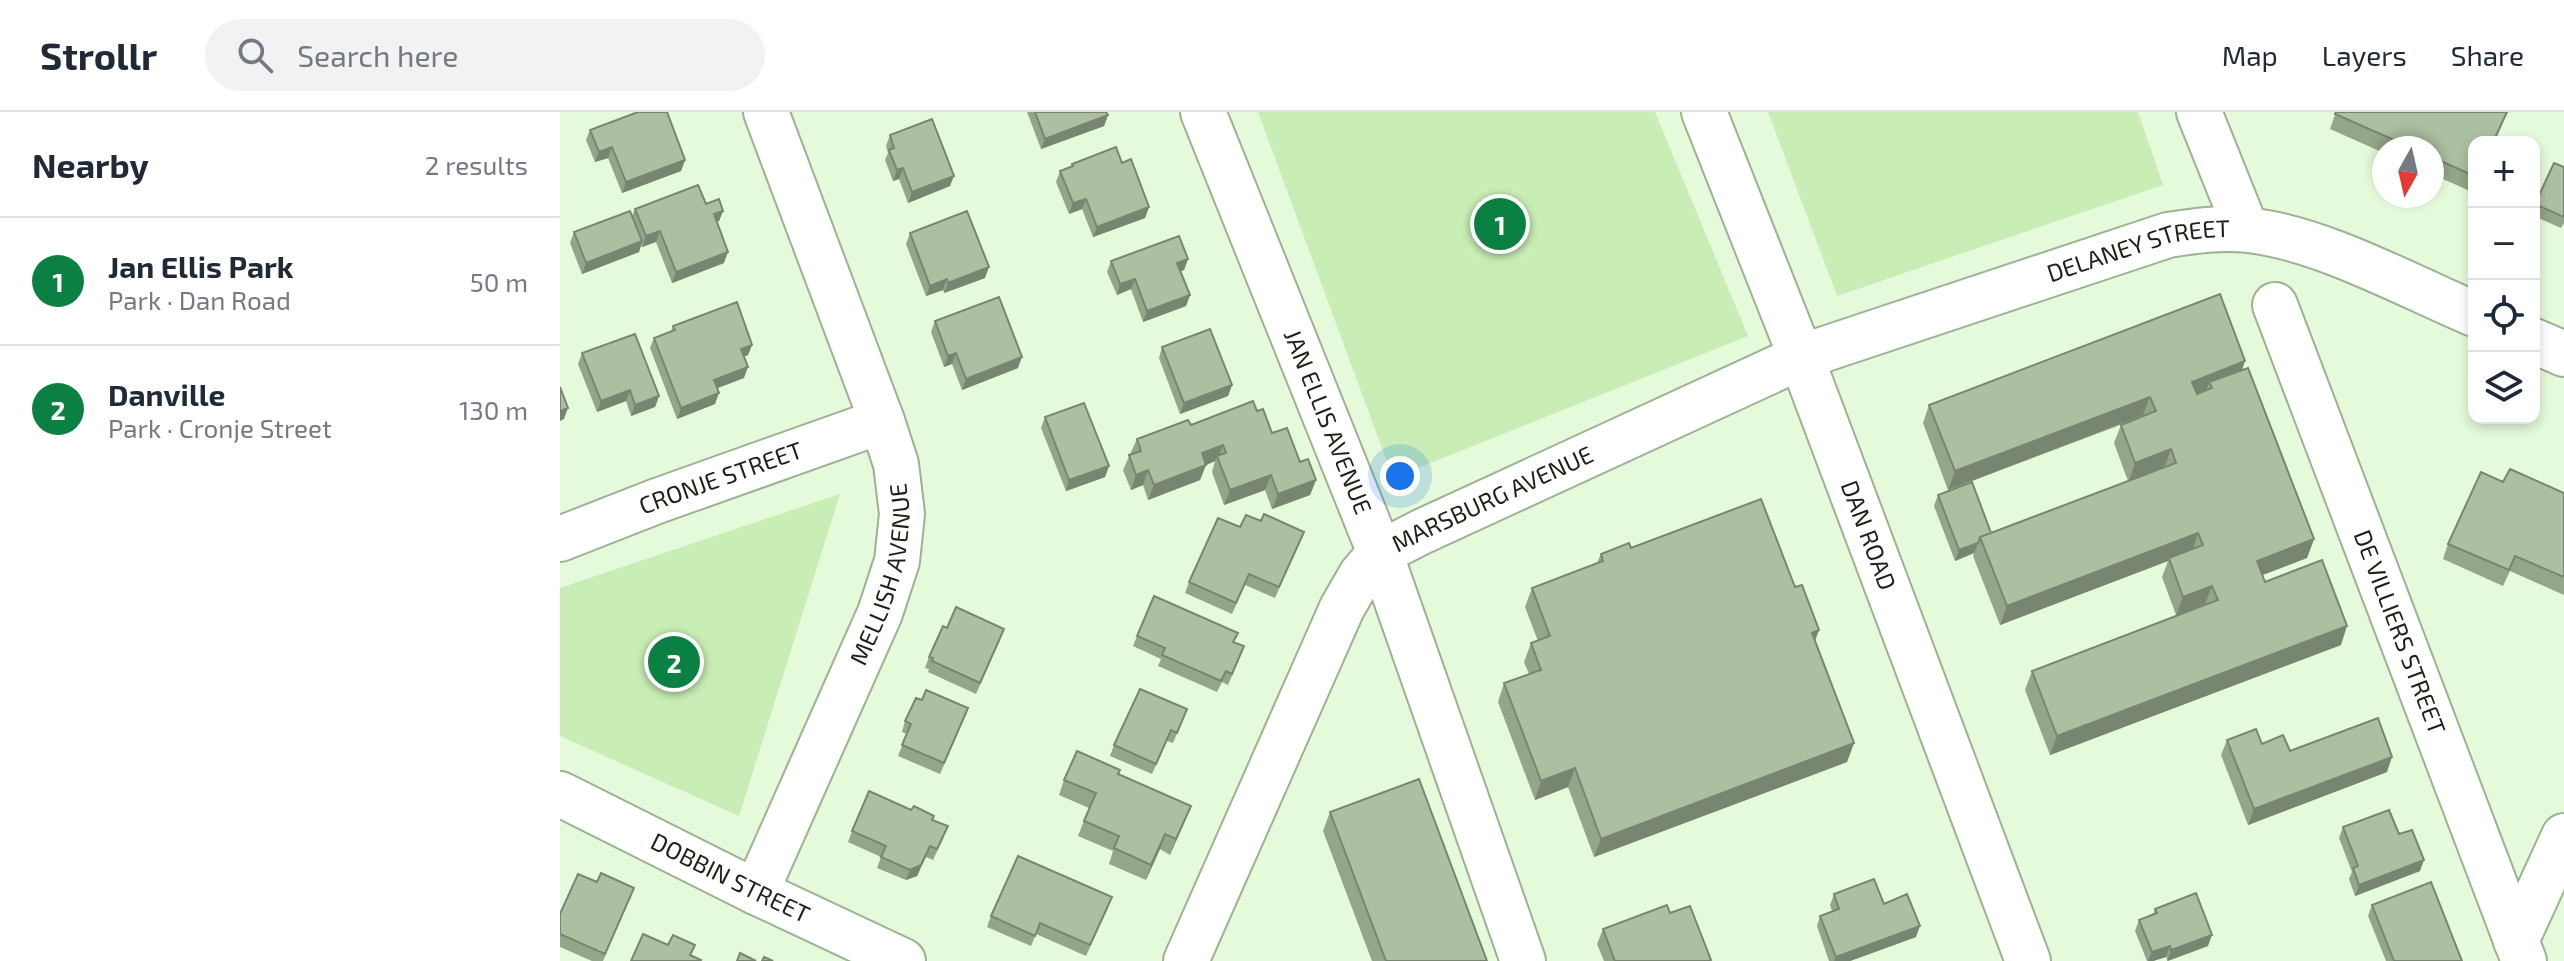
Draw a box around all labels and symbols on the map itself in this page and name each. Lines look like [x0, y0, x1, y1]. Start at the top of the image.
north arrow [2372, 136, 2444, 208]
pin: 1 [1474, 194, 1526, 254]
street label: DELANEY STREET [2043, 213, 2230, 287]
street label: JAN ELLIS AVENUE [1279, 325, 1379, 518]
street label: CRONJE STREET [634, 434, 806, 520]
street label: MARSBURG AVENUE [1387, 439, 1597, 557]
your location [1380, 456, 1420, 496]
street label: DAN ROAD [1836, 476, 1903, 594]
street label: MELLISH AVENUE [843, 482, 915, 669]
street label: DE VILLIERS STREET [2349, 525, 2453, 738]
pin: 2 [648, 632, 700, 692]
street label: DOBBIN STREET [647, 826, 815, 928]

